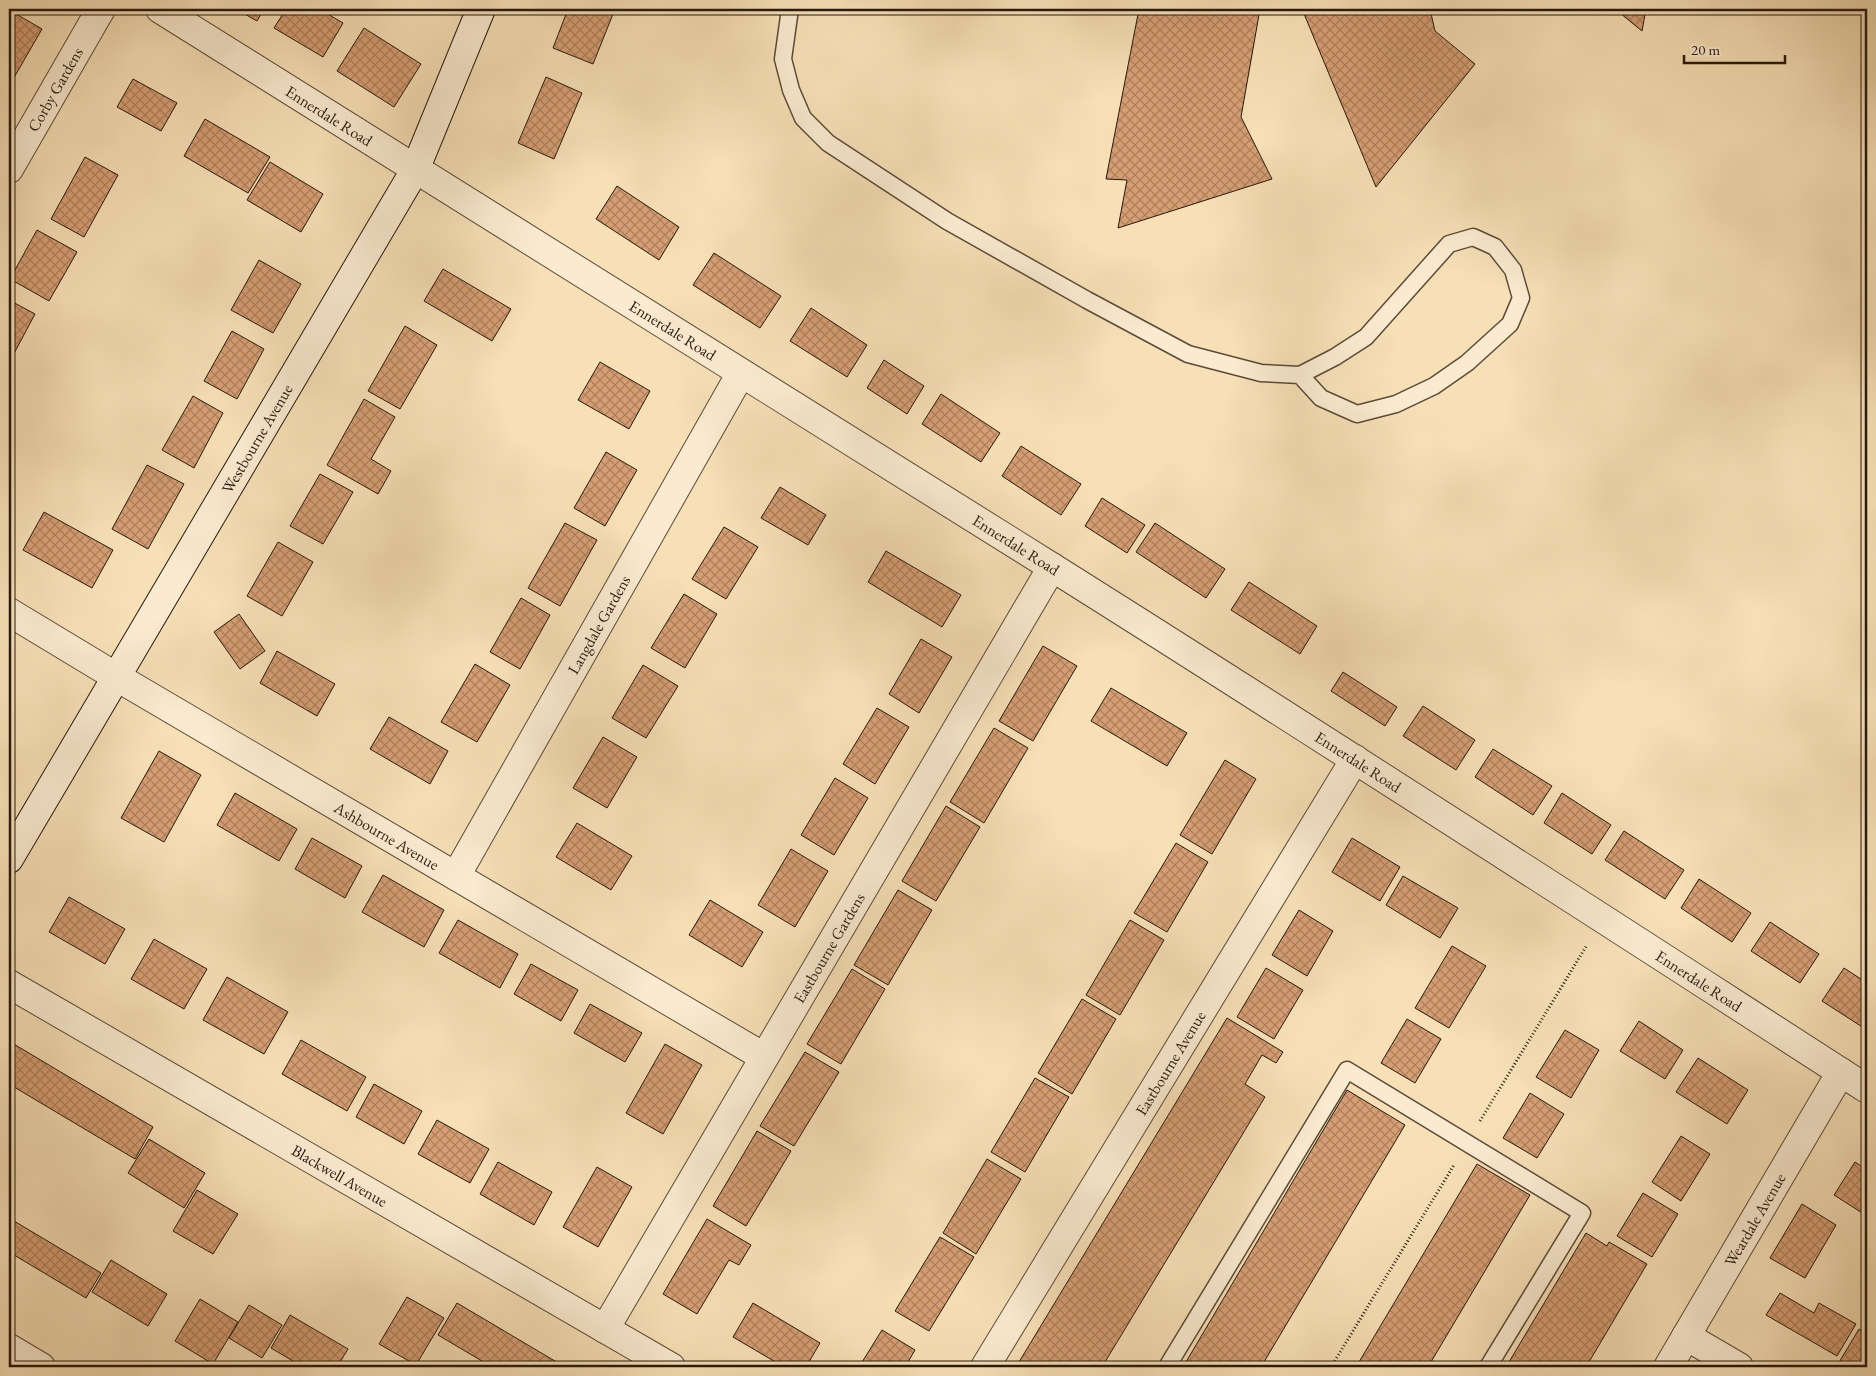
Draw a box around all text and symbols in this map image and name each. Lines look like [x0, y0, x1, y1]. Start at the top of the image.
scale bar [1684, 32, 1785, 64]
text: 20 m [1691, 40, 1720, 59]
street label: Corby Gardens [22, 43, 87, 135]
street label: Ennerdale Road [282, 80, 377, 151]
street label: Ennerdale Road [625, 295, 721, 365]
street label: Westbourne Avenue [216, 380, 297, 497]
street label: Ennerdale Road [969, 509, 1064, 580]
street label: Langdale Gardens [562, 571, 635, 678]
street label: Ennerdale Road [1311, 726, 1406, 798]
street label: Ashbourne Avenue [330, 796, 443, 875]
street label: Eastbourne Gardens [788, 889, 869, 1007]
street label: Ennerdale Road [1652, 945, 1747, 1017]
street label: Eastbourne Avenue [1130, 1007, 1210, 1119]
street label: Blackwell Avenue [288, 1139, 391, 1211]
street label: Weardale Avenue [1719, 1169, 1790, 1270]

